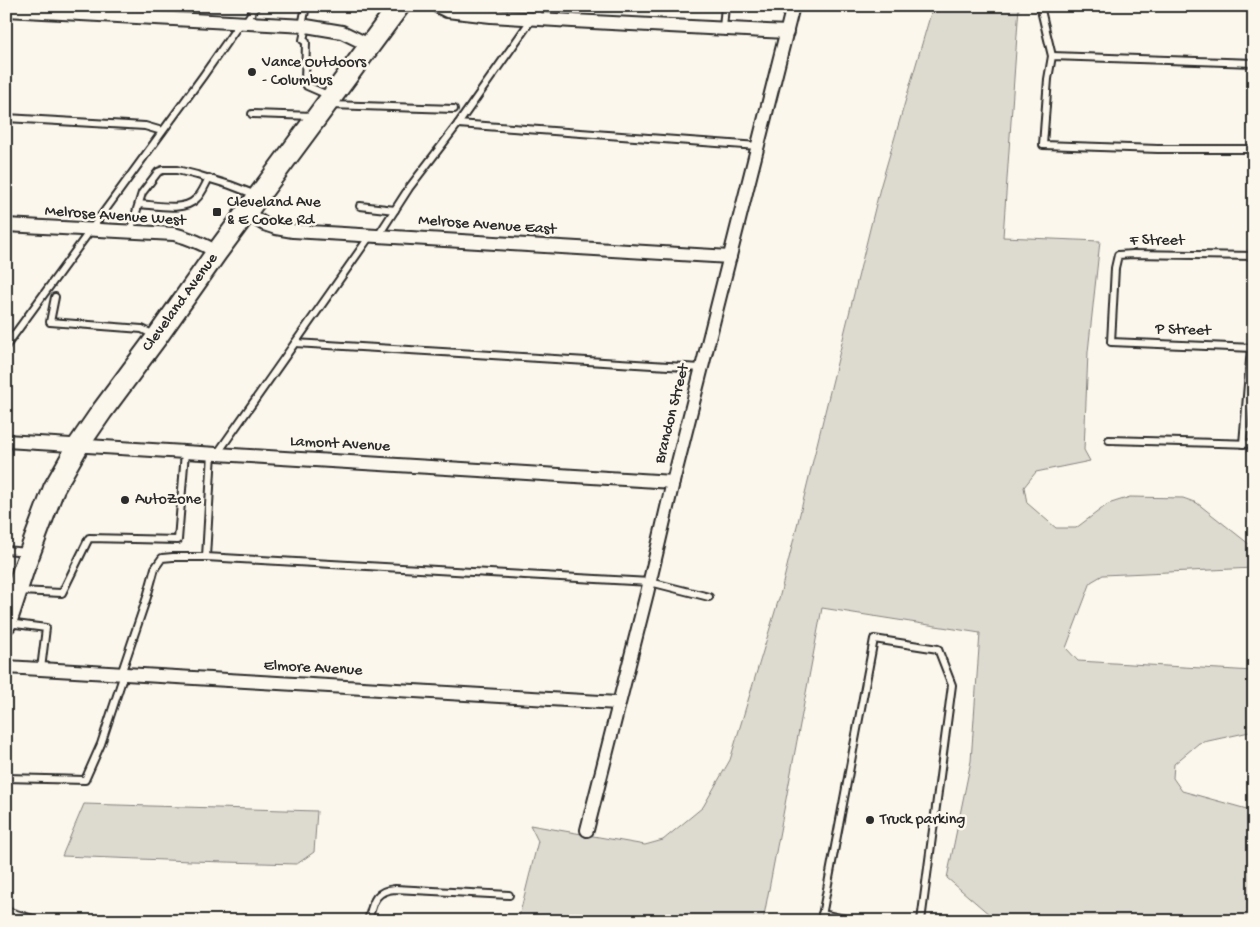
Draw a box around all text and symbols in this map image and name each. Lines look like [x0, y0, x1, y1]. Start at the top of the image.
place label: Vance Outdoors - Columbus [261, 54, 367, 91]
marker: Vance Outdoors - Columbus [246, 66, 258, 78]
place label: Cleveland Ave & E Cooke Rd [227, 194, 321, 231]
street label: Melrose Avenue West [44, 203, 187, 231]
marker: Cleveland Ave & E Cooke Rd [211, 206, 223, 218]
street label: Melrose Avenue East [418, 212, 558, 240]
street label: F Street [1129, 232, 1186, 251]
street label: Cleveland Avenue [139, 249, 224, 356]
street label: P Street [1154, 321, 1212, 342]
street label: Brandon Street [651, 361, 695, 467]
street label: Lamont Avenue [289, 433, 391, 457]
place label: AutoZone [135, 491, 202, 510]
marker: AutoZone [119, 494, 131, 506]
street label: Elmore Avenue [263, 657, 364, 681]
place label: Truck parking [879, 811, 965, 830]
marker: Truck parking [864, 814, 876, 826]

